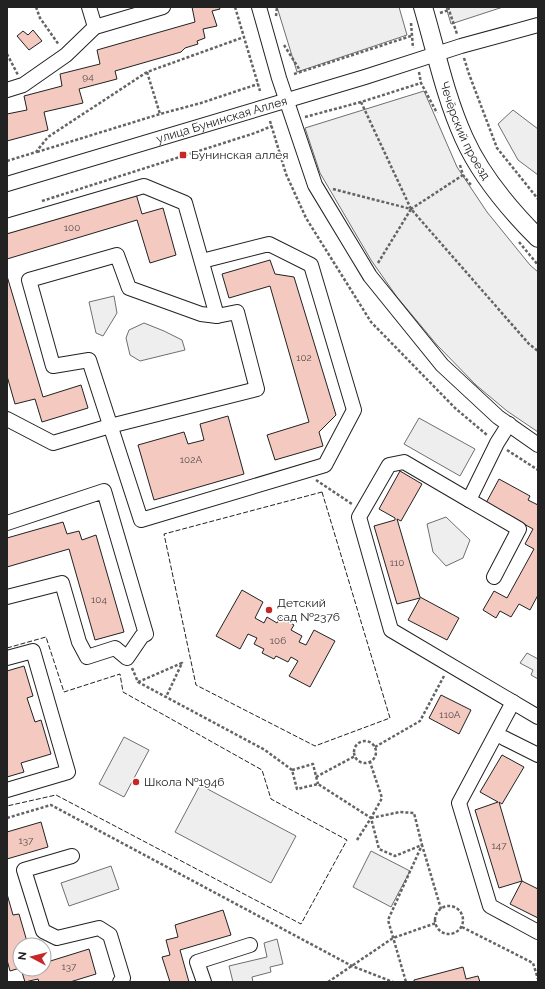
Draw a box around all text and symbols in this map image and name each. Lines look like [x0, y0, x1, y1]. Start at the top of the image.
house number: 94 [82, 71, 94, 82]
street label: Чечёрский проезд [437, 80, 493, 183]
street label: улица Бунинская Аллея [155, 94, 289, 146]
place label: Бунинская аллея [191, 148, 289, 162]
marker: Бунинская аллея [178, 150, 188, 160]
house number: 100 [64, 222, 80, 233]
house number: 102 [296, 352, 312, 363]
house number: 102А [180, 454, 202, 465]
house number: 110 [390, 557, 404, 568]
house number: 104 [91, 594, 107, 605]
place label: Детский сад №2376 [277, 596, 340, 624]
marker: Детский сад №2376 [264, 605, 274, 615]
house number: 106 [270, 635, 286, 646]
house number: 110А [439, 709, 461, 720]
place label: Школа №1946 [144, 775, 225, 789]
marker: Школа №1946 [131, 777, 141, 787]
house number: 137 [19, 835, 34, 846]
house number: 147 [491, 840, 507, 851]
north arrow [12, 937, 52, 977]
text: N [16, 951, 30, 961]
house number: 137 [62, 961, 77, 972]

